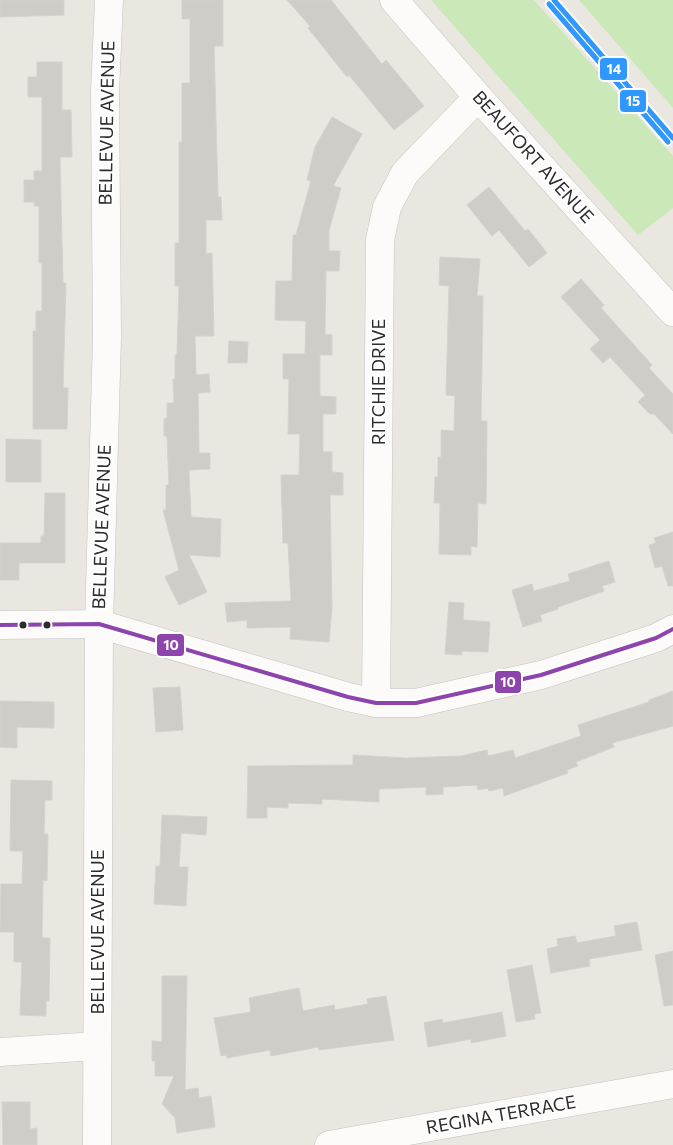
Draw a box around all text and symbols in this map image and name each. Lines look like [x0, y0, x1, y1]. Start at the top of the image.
street label: BELLEVUE AVENUE [94, 40, 118, 206]
line badge: 14 [599, 57, 628, 81]
text: 14 [607, 60, 622, 77]
street label: BEAUFORT AVENUE [468, 86, 599, 227]
line badge: 15 [619, 89, 647, 113]
text: 15 [626, 92, 640, 109]
street label: RITCHIE DRIVE [367, 319, 389, 445]
street label: BELLEVUE AVENUE [87, 444, 115, 610]
unlabelled marker [18, 620, 28, 630]
unlabelled marker [42, 620, 52, 630]
line badge: 10 [156, 633, 185, 657]
text: 10 [163, 636, 179, 653]
line badge: 10 [494, 670, 522, 694]
text: 10 [500, 673, 516, 690]
street label: BELLEVUE AVENUE [86, 850, 108, 1014]
street label: REGINA TERRACE [424, 1090, 577, 1138]

